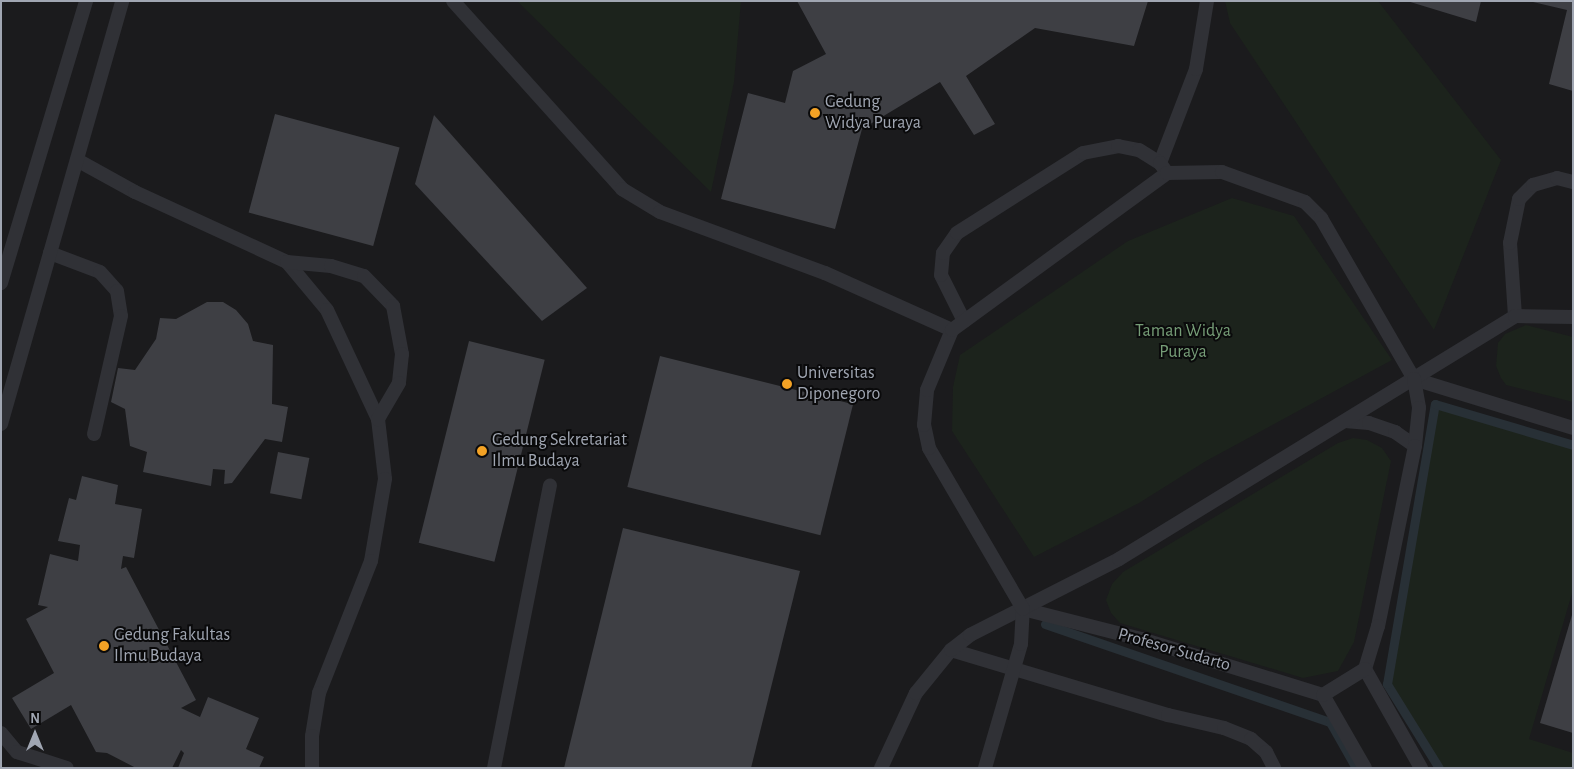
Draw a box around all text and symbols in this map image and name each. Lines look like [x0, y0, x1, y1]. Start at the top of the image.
place label: Gedung Widya Puraya [825, 92, 921, 134]
marker: Gedung Widya Puraya [809, 107, 821, 119]
park label: Taman Widya Puraya [1135, 321, 1231, 364]
place label: Universitas Diponegoro [797, 363, 880, 406]
marker: Universitas Diponegoro [781, 378, 793, 390]
place label: Gedung Sekretariat Ilmu Budaya [492, 430, 627, 472]
marker: Gedung Sekretariat Ilmu Budaya [476, 445, 488, 457]
street label: Profesor Sudarto [1115, 624, 1233, 676]
place label: Gedung Fakultas Ilmu Budaya [114, 625, 230, 668]
marker: Gedung Fakultas Ilmu Budaya [98, 640, 110, 652]
north arrow [10, 709, 60, 759]
text: N [30, 712, 40, 726]

